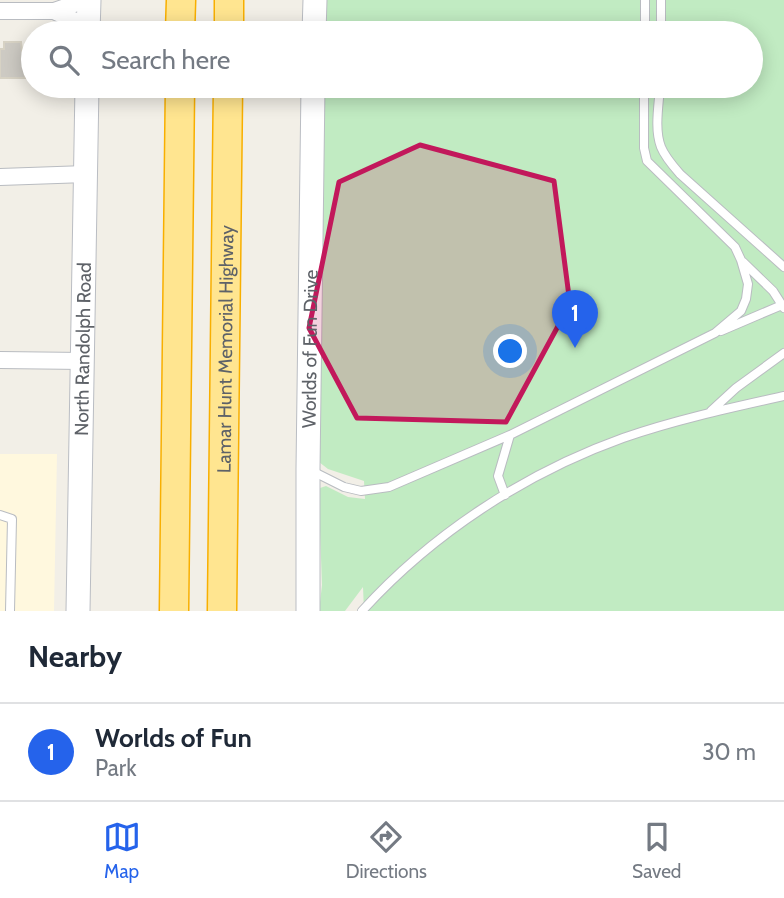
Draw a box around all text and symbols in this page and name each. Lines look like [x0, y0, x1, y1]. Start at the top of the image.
search box [21, 21, 763, 98]
icon: search [45, 41, 83, 79]
text: Search here [101, 44, 230, 76]
street label: Lamar Hunt Memorial Highway [213, 224, 238, 473]
street label: North Randolph Road [70, 262, 96, 436]
street label: Worlds of Fun Drive [298, 269, 323, 428]
pin: 1 [552, 290, 598, 348]
your location [493, 334, 527, 368]
text: Nearby [28, 638, 122, 675]
text: Worlds of Fun [95, 722, 252, 754]
text: 1 [47, 738, 55, 766]
text: 30 m [702, 738, 756, 766]
text: Park [95, 754, 136, 782]
tab: Map [103, 818, 141, 883]
tab: Directions [346, 818, 427, 883]
tab: Saved [632, 818, 681, 883]

